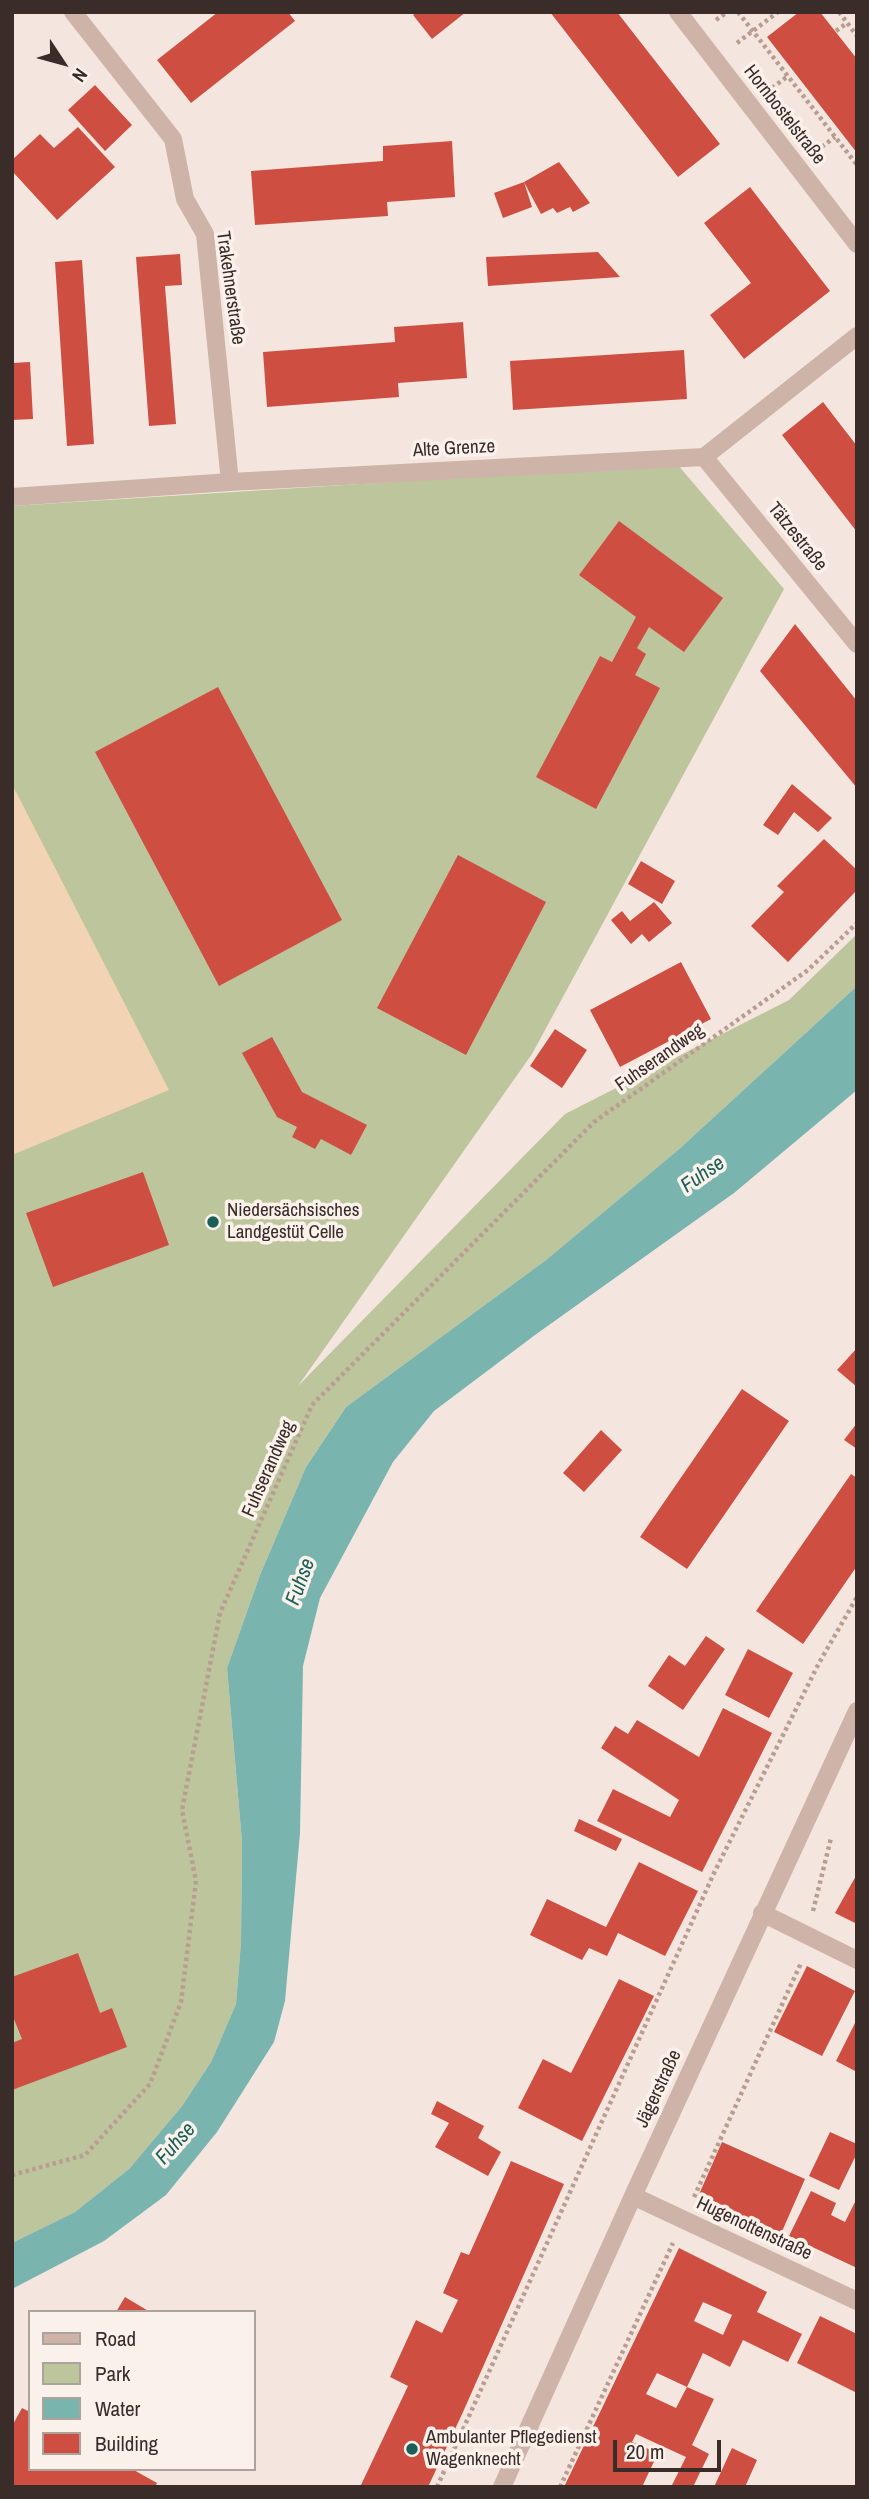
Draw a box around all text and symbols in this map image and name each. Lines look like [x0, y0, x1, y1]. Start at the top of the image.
north arrow [28, 28, 98, 98]
street label: Hornbostelstraße [738, 61, 830, 169]
text: N [66, 63, 94, 88]
street label: Trakehnerstraße [211, 230, 249, 346]
street label: Alte Grenze [412, 435, 496, 463]
street label: Tätzestraße [762, 498, 832, 576]
street label: Fuhserandweg [611, 1019, 709, 1097]
water label: Fuhse [676, 1151, 730, 1199]
place label: Niedersächsisches Landgestüt Celle [227, 1200, 359, 1244]
marker: Niedersächsisches Landgestüt Celle [205, 1214, 221, 1230]
street label: Fuhserandweg [238, 1417, 300, 1521]
water label: Fuhse [281, 1555, 321, 1609]
street label: Jägerstraße [631, 2047, 687, 2131]
water label: Fuhse [151, 2118, 201, 2170]
street label: Hugenottenstraße [693, 2192, 815, 2266]
legend [28, 2310, 256, 2471]
text: Road [95, 2324, 136, 2353]
text: Park [95, 2359, 130, 2388]
text: Water [95, 2394, 140, 2423]
scale bar [617, 2426, 726, 2470]
place label: Ambulanter Pflegedienst Wagenknecht [426, 2427, 597, 2471]
text: Building [95, 2429, 158, 2458]
text: 20 m [626, 2437, 664, 2466]
marker: Ambulanter Pflegedienst Wagenknecht [404, 2441, 420, 2457]

